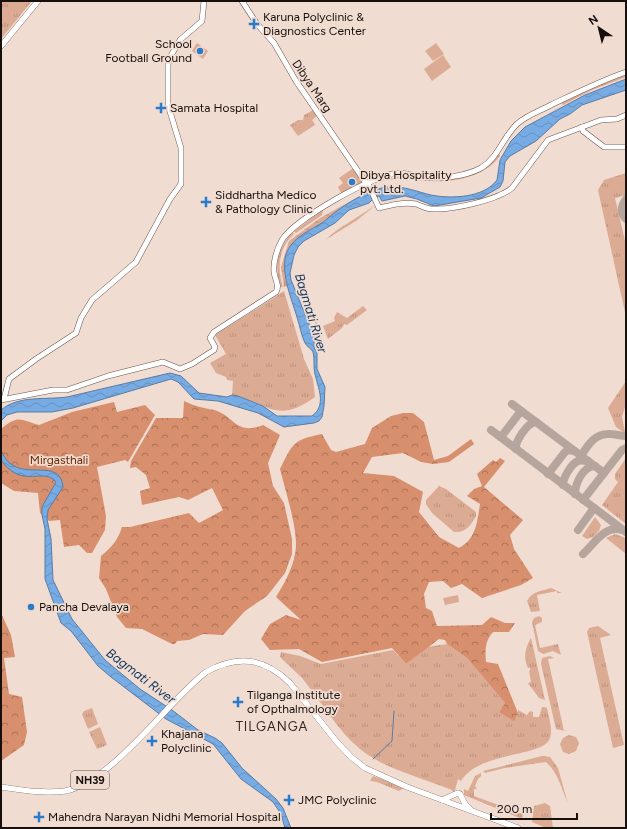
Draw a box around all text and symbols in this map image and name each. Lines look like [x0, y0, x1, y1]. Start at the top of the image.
north arrow [579, 8, 619, 48]
place label: Karuna Polyclinic & Diagnostics Center [263, 10, 366, 38]
text: N [586, 12, 601, 28]
marker: Karuna Polyclinic & Diagnostics Center [248, 18, 260, 30]
place label: School Football Ground [105, 37, 192, 65]
marker: School Football Ground [195, 46, 205, 56]
street label: Dibya Marg [289, 57, 335, 115]
place label: Samata Hospital [170, 101, 258, 115]
marker: Samata Hospital [155, 102, 167, 114]
place label: Dibya Hospitality pvt. Ltd. [360, 168, 452, 196]
marker: Dibya Hospitality pvt. Ltd. [347, 177, 357, 187]
place label: Siddhartha Medico & Pathology Clinic [215, 188, 316, 216]
marker: Siddhartha Medico & Pathology Clinic [200, 196, 212, 208]
water label: Bagmati River [292, 271, 330, 355]
park label: Mirgasthali [30, 453, 88, 467]
place label: Pancha Devalaya [39, 600, 129, 614]
marker: Pancha Devalaya [26, 602, 36, 612]
water label: Bagmati River [104, 645, 179, 707]
place label: Tilganga Institute of Opthalmology [247, 688, 341, 716]
marker: Tilganga Institute of Opthalmology [232, 696, 244, 708]
district label: TILGANGA [236, 719, 308, 734]
place label: Khajana Polyclinic [161, 727, 212, 755]
marker: Khajana Polyclinic [146, 735, 158, 747]
road number: NH39 [71, 771, 109, 789]
place label: JMC Polyclinic [298, 793, 377, 807]
marker: JMC Polyclinic [283, 794, 295, 806]
scale bar [491, 795, 577, 821]
text: 200 m [497, 802, 532, 816]
place label: Mahendra Narayan Nidhi Memorial Hospital [48, 810, 281, 824]
marker: Mahendra Narayan Nidhi Memorial Hospital [33, 811, 45, 823]

